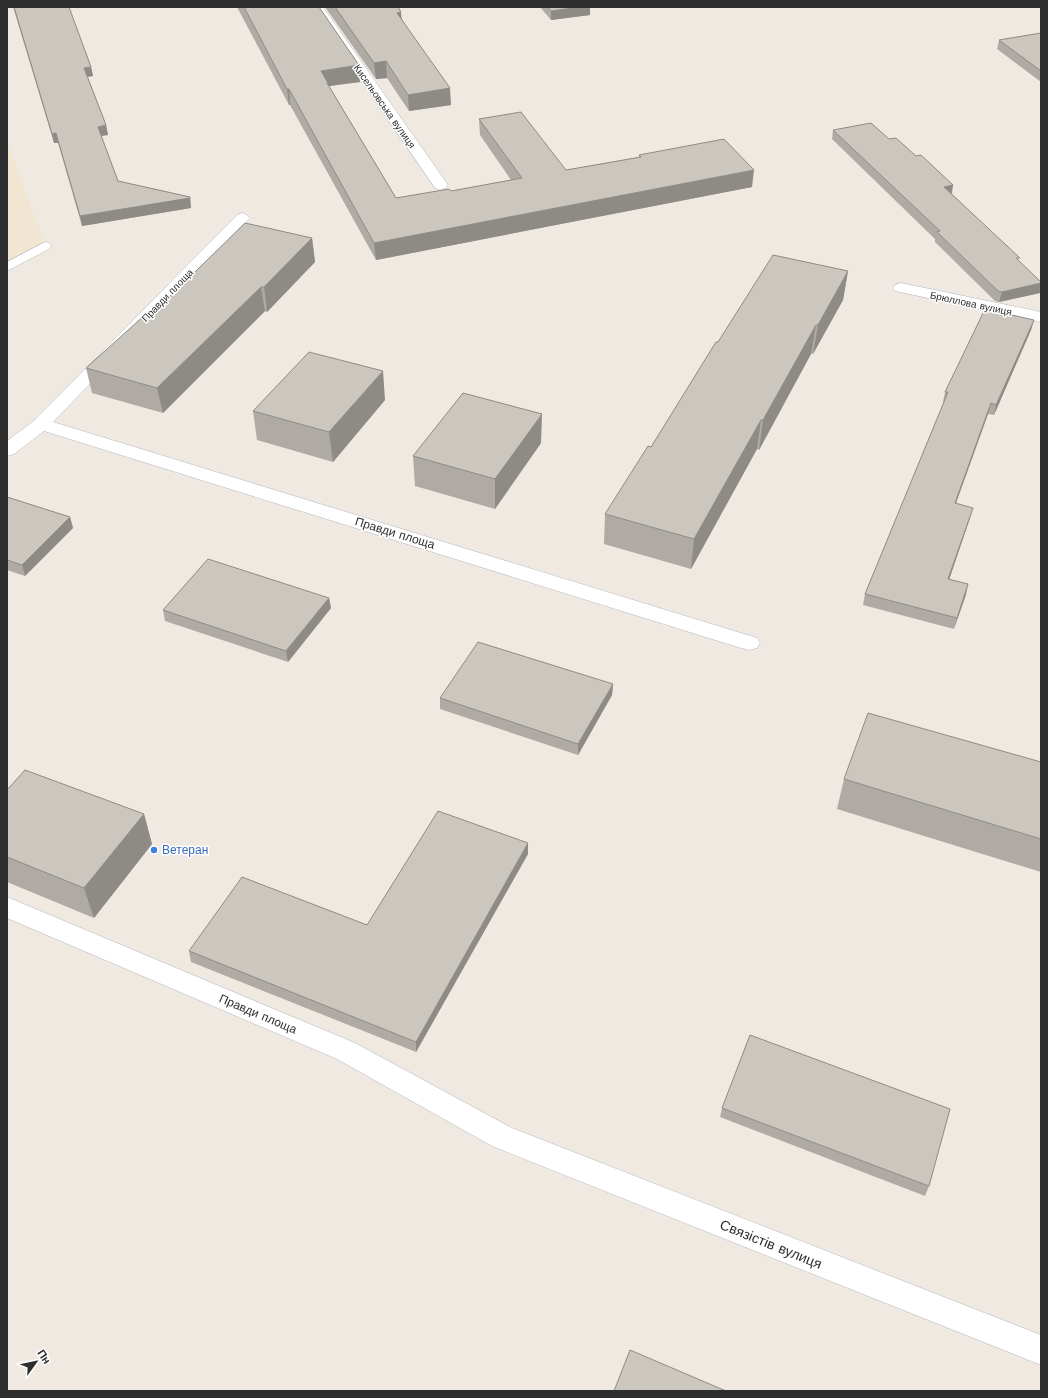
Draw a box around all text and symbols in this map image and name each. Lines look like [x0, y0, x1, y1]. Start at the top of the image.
street label: Кисельовська вулиця [352, 62, 418, 150]
street label: Правди площа [139, 266, 196, 324]
street label: Брюллова вулиця [929, 289, 1013, 318]
street label: Правди площа [353, 514, 437, 552]
place label: Ветеран [162, 843, 208, 857]
marker: Ветеран [149, 845, 159, 855]
street label: Правди площа [217, 991, 299, 1037]
street label: Связістів вулиця [718, 1216, 824, 1272]
north arrow [16, 1342, 56, 1382]
text: Пн [35, 1347, 53, 1366]

